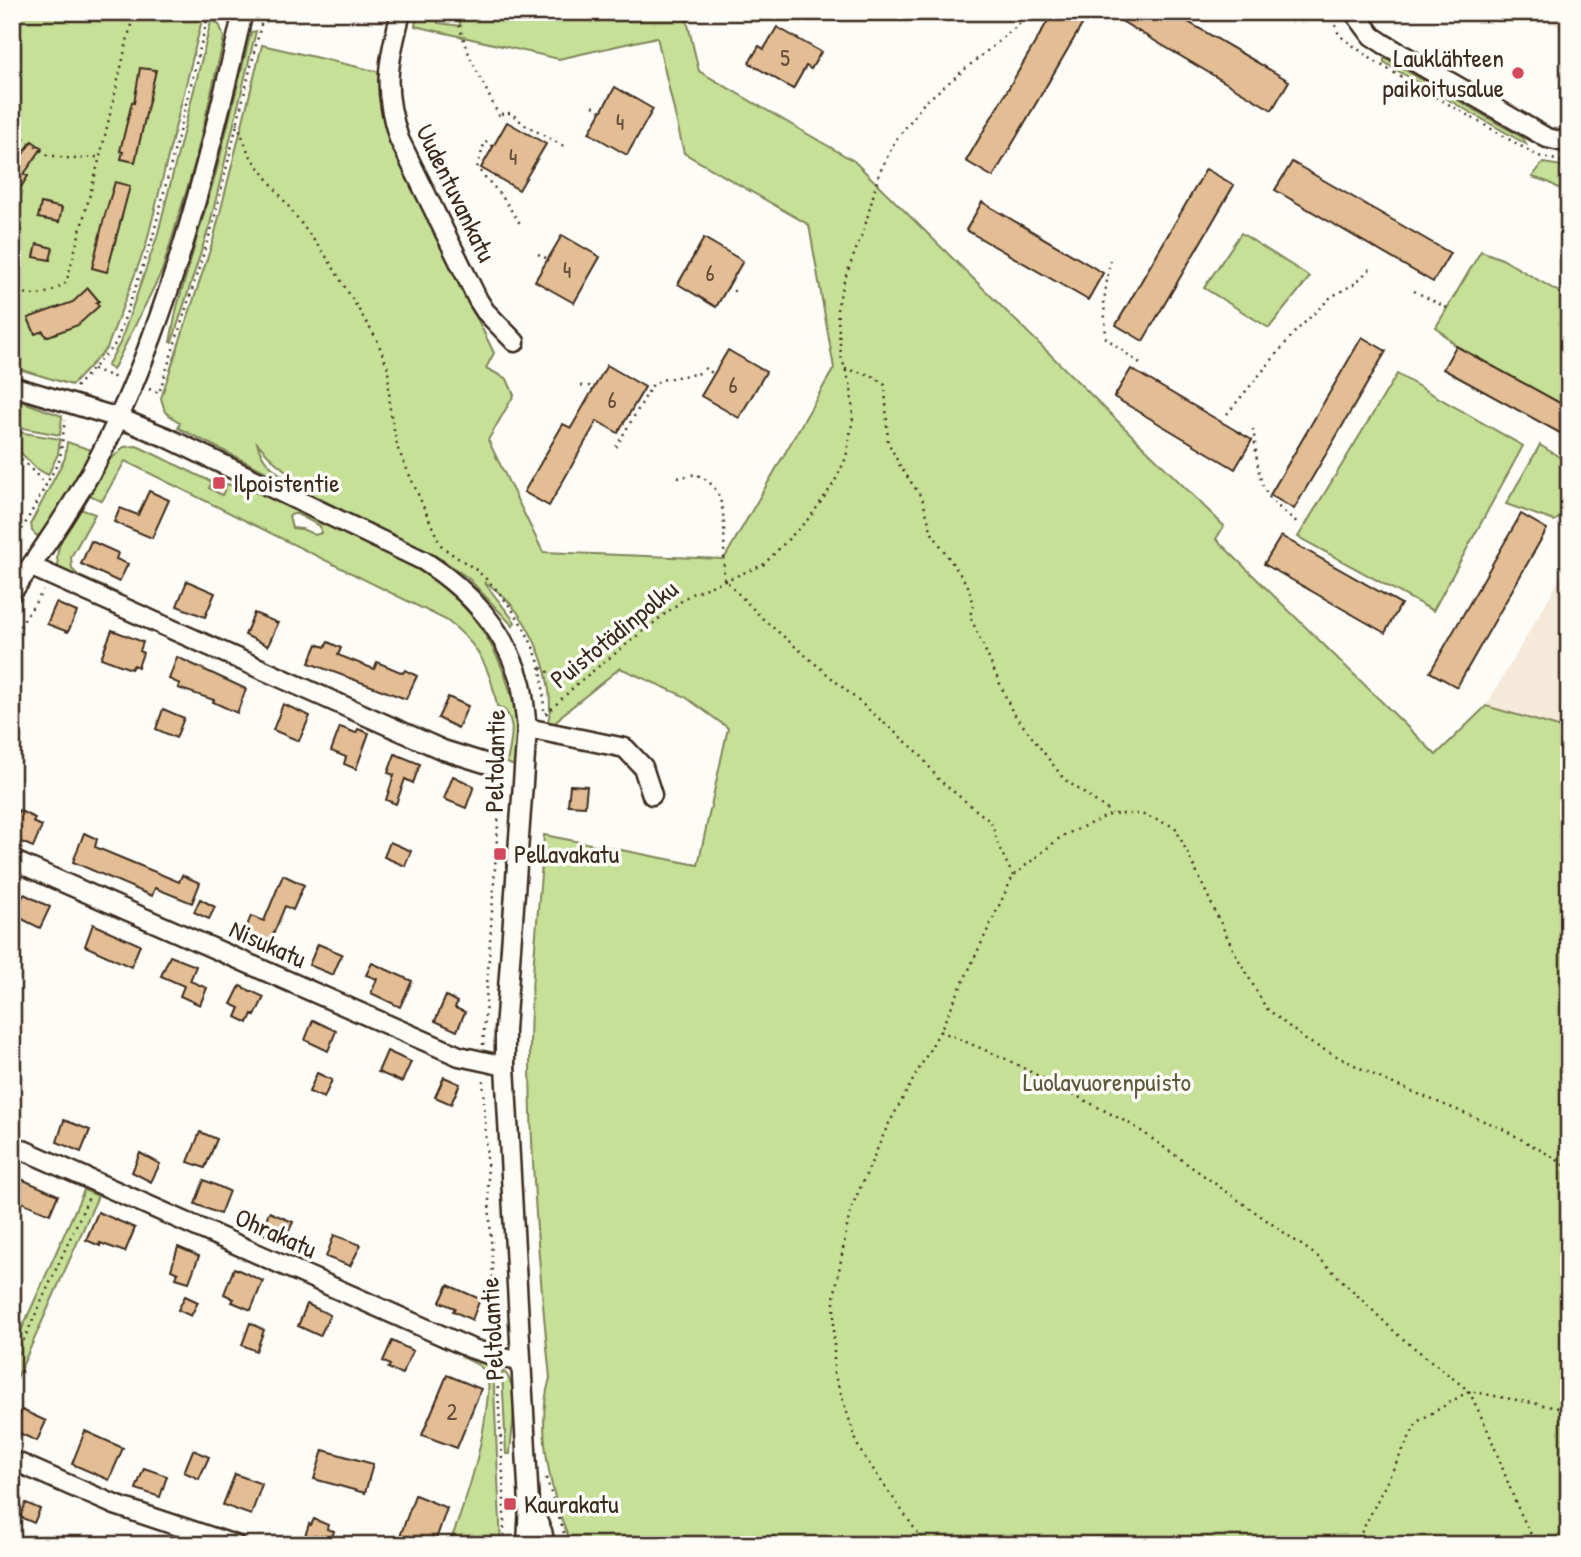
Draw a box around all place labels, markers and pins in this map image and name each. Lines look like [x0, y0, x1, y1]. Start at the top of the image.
place label: Lauklähteen paikoitusalue [1383, 40, 1504, 105]
marker: Lauklähteen paikoitusalue [1510, 65, 1526, 81]
place label: Ilpoistentie [233, 465, 340, 500]
marker: Ilpoistentie [211, 475, 227, 491]
place label: Pellavakatu [514, 836, 619, 871]
marker: Pellavakatu [492, 846, 508, 862]
place label: Kaurakatu [524, 1486, 619, 1521]
marker: Kaurakatu [502, 1496, 518, 1512]

